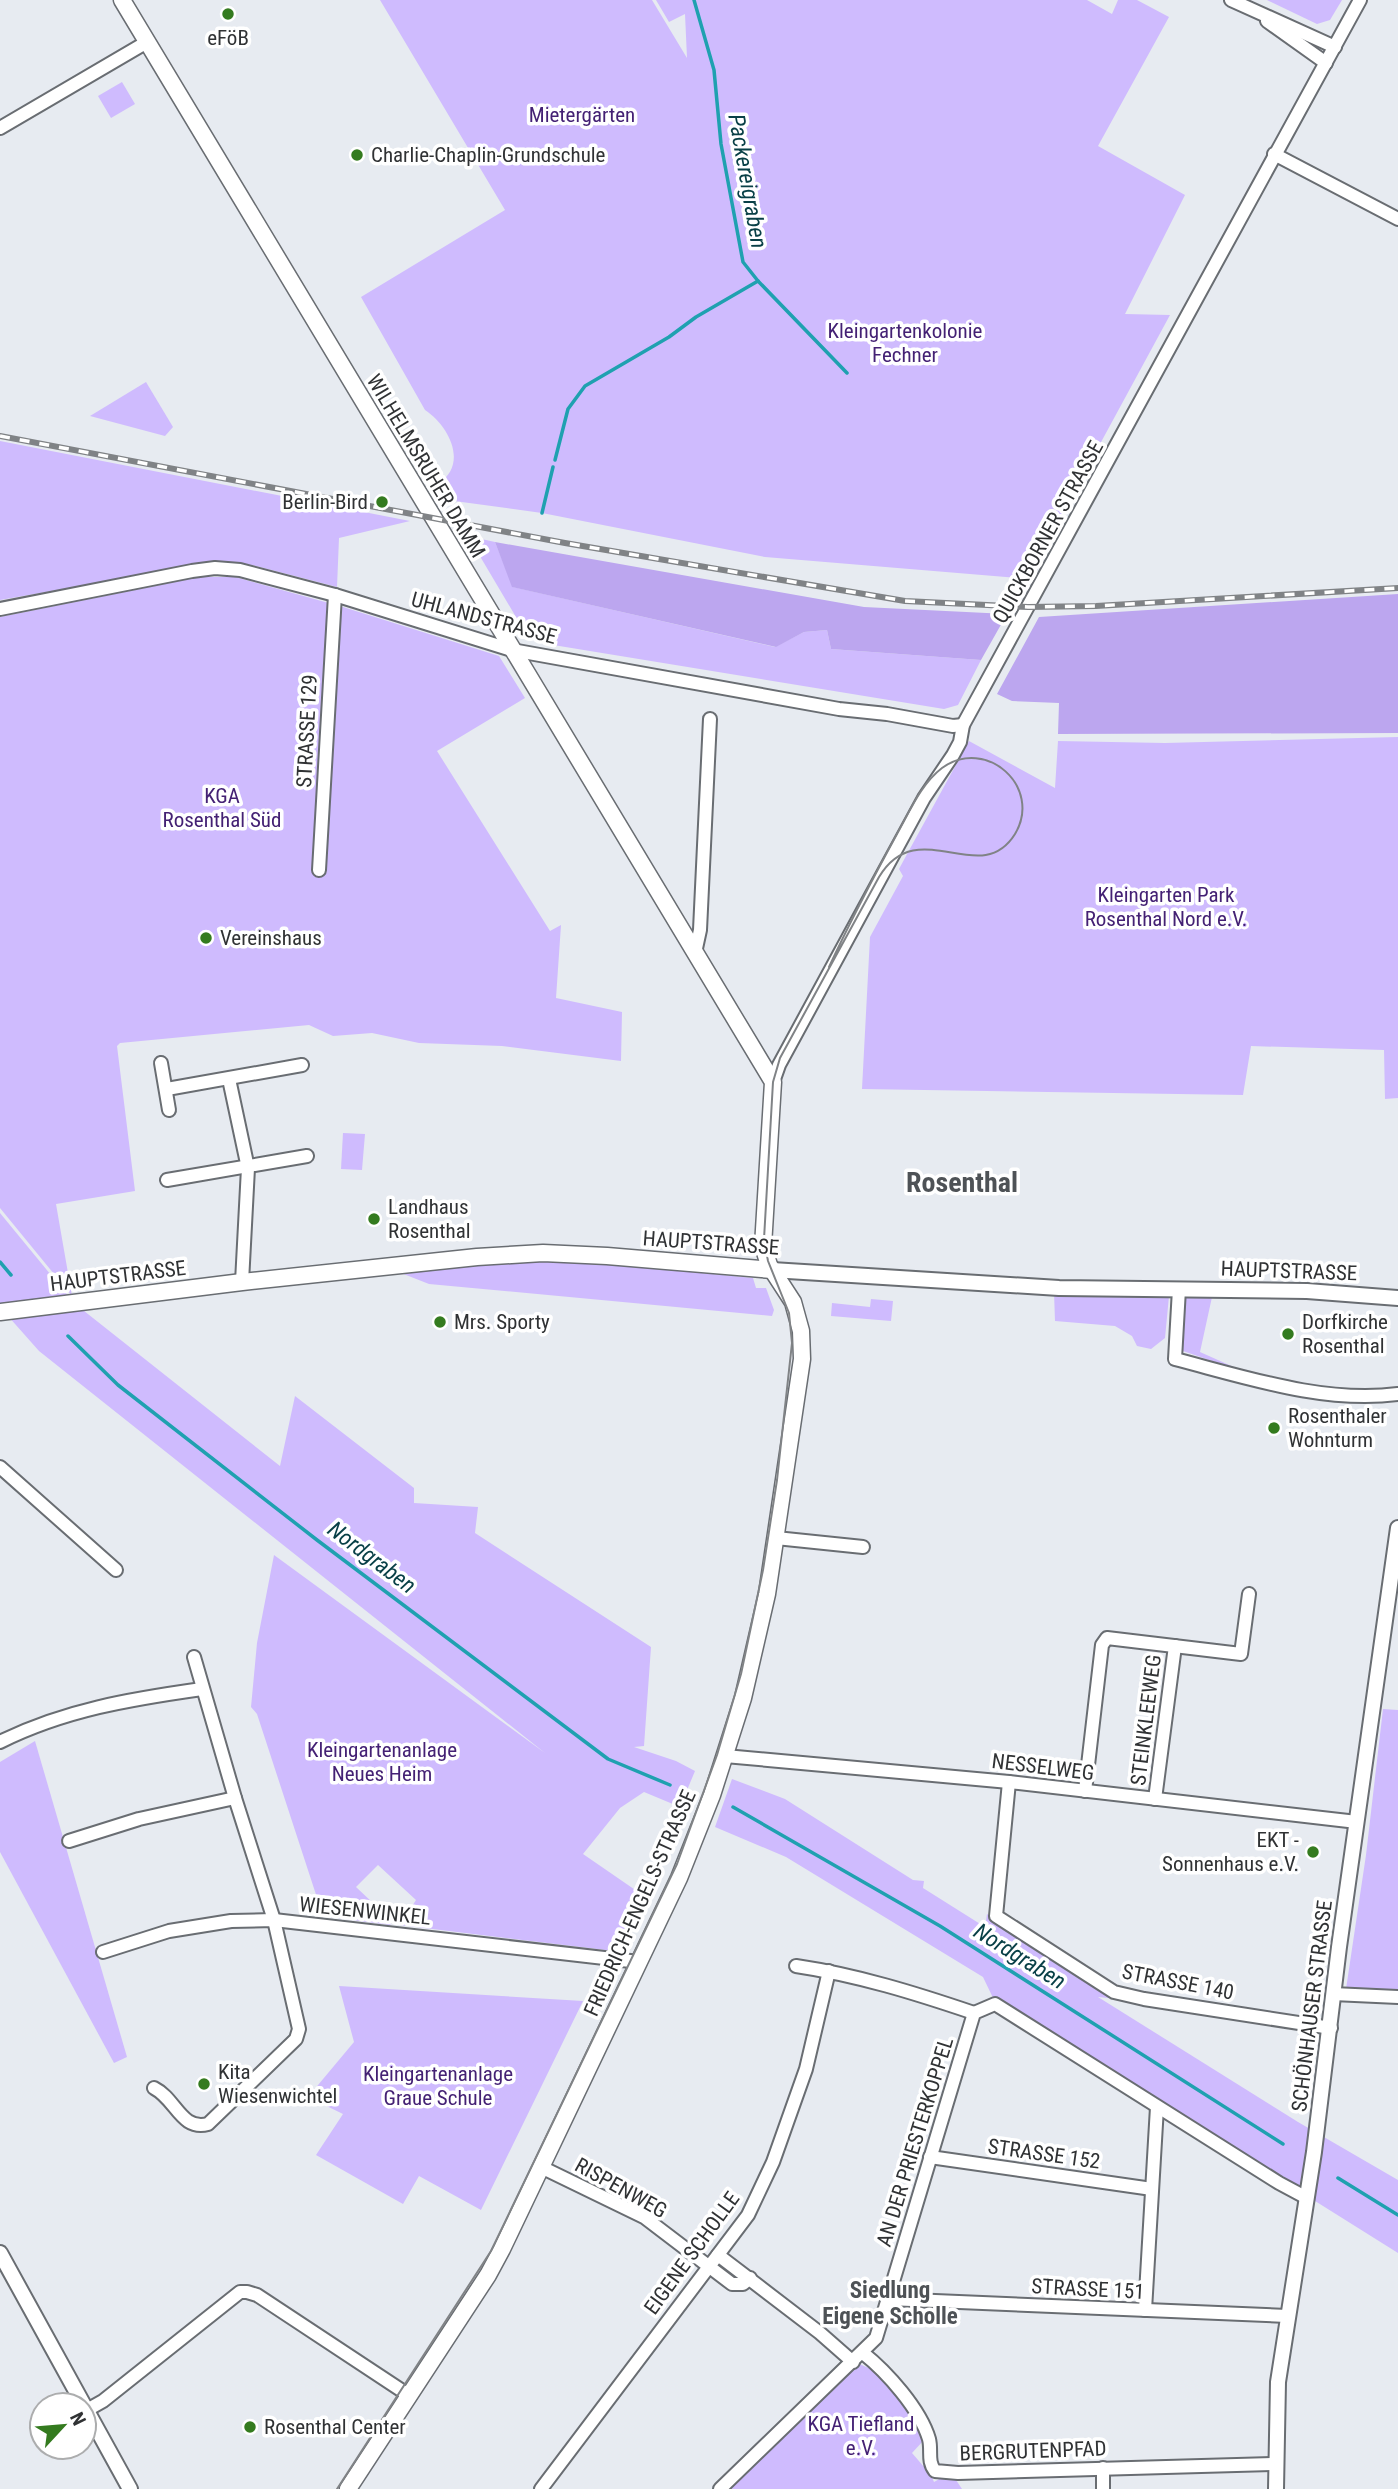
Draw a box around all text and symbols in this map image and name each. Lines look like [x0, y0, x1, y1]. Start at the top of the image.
marker: eFöB [220, 6, 236, 22]
place label: eFöB [207, 26, 249, 50]
park label: Mietergärten [529, 103, 635, 127]
water label: Packereigraben [722, 112, 773, 250]
place label: Charlie-Chaplin-Grundschule [371, 143, 606, 167]
marker: Charlie-Chaplin-Grundschule [349, 147, 365, 163]
park label: Kleingartenkolonie Fechner [828, 319, 983, 367]
street label: WILHELMSRUHER DAMM [362, 370, 490, 562]
street label: QUICKBORNER STRASSE [988, 437, 1108, 627]
place label: Berlin-Bird [282, 490, 368, 514]
marker: Berlin-Bird [374, 494, 390, 510]
street label: UHLANDSTRASSE [409, 587, 559, 649]
street label: STRASSE 129 [292, 674, 322, 788]
park label: KGA Rosenthal Süd [163, 784, 281, 832]
park label: Kleingarten Park Rosenthal Nord e.V. [1085, 883, 1247, 931]
place label: Vereinshaus [220, 926, 322, 950]
marker: Vereinshaus [198, 930, 214, 946]
district label: Rosenthal [906, 1166, 1018, 1199]
place label: Landhaus Rosenthal [388, 1195, 471, 1243]
marker: Landhaus Rosenthal [366, 1211, 382, 1227]
street label: HAUPTSTRASSE [642, 1226, 780, 1260]
street label: HAUPTSTRASSE [49, 1256, 187, 1296]
street label: HAUPTSTRASSE [1220, 1257, 1358, 1285]
place label: Mrs. Sporty [454, 1310, 550, 1334]
place label: Dorfkirche Rosenthal [1302, 1310, 1388, 1358]
marker: Mrs. Sporty [432, 1314, 448, 1330]
marker: Dorfkirche Rosenthal [1280, 1326, 1296, 1342]
place label: Rosenthaler Wohnturm [1288, 1404, 1387, 1452]
marker: Rosenthaler Wohnturm [1266, 1420, 1282, 1436]
water label: Nordgraben [322, 1516, 421, 1599]
street label: STEINKLEEWEG [1126, 1653, 1166, 1787]
park label: Kleingartenanlage Neues Heim [307, 1738, 457, 1786]
street label: NESSELWEG [990, 1749, 1096, 1785]
street label: FRIEDRICH-ENGELS-STRASSE [579, 1786, 701, 2020]
place label: EKT - Sonnenhaus e.V. [1162, 1828, 1299, 1876]
marker: EKT - Sonnenhaus e.V. [1305, 1844, 1321, 1860]
street label: WIESENWINKEL [298, 1892, 432, 1930]
street label: SCHÖNHAUSER STRASSE [1287, 1899, 1337, 2113]
water label: Nordgraben [969, 1918, 1071, 1995]
street label: STRASSE 140 [1120, 1959, 1236, 2005]
street label: AN DER PRIESTERKOPPEL [872, 2034, 958, 2250]
place label: Kita Wiesenwichtel [218, 2060, 337, 2108]
park label: Kleingartenanlage Graue Schule [363, 2062, 513, 2110]
marker: Kita Wiesenwichtel [196, 2076, 212, 2092]
street label: STRASSE 152 [986, 2134, 1102, 2174]
street label: RISPENWEG [571, 2153, 671, 2223]
street label: EIGENE SCHOLLE [639, 2187, 745, 2319]
street label: STRASSE 151 [1031, 2274, 1145, 2304]
district label: Siedlung Eigene Scholle [822, 2277, 958, 2330]
north arrow [28, 2391, 98, 2461]
text: N [65, 2408, 91, 2429]
park label: KGA Tiefland e.V. [808, 2412, 914, 2460]
place label: Rosenthal Center [264, 2415, 406, 2439]
marker: Rosenthal Center [242, 2419, 258, 2435]
street label: BERGRUTENPFAD [959, 2436, 1107, 2466]

